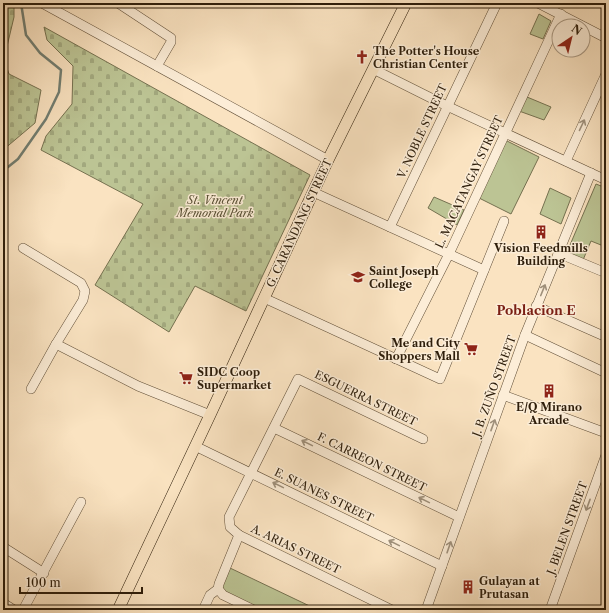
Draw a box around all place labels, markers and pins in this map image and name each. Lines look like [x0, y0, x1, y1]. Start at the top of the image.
place label: The Potter's House Christian Center [373, 44, 480, 71]
church icon: The Potter's House Christian Center [354, 49, 370, 65]
building icon: Vision Feedmills Building [533, 224, 549, 240]
place label: Vision Feedmills Building [493, 241, 588, 268]
place label: Saint Joseph College [369, 264, 439, 291]
school or university icon: Saint Joseph College [350, 269, 366, 285]
place label: Me and City Shoppers Mall [378, 336, 460, 363]
supermarket icon: Me and City Shoppers Mall [463, 341, 479, 357]
place label: SIDC Coop Supermarket [197, 365, 272, 392]
supermarket icon: SIDC Coop Supermarket [178, 370, 194, 386]
building icon: E/Q Mirano Arcade [541, 383, 557, 399]
place label: E/Q Mirano Arcade [516, 400, 582, 427]
place label: Gulayan at Prutasan [479, 574, 540, 601]
building icon: Gulayan at Prutasan [460, 579, 476, 595]

